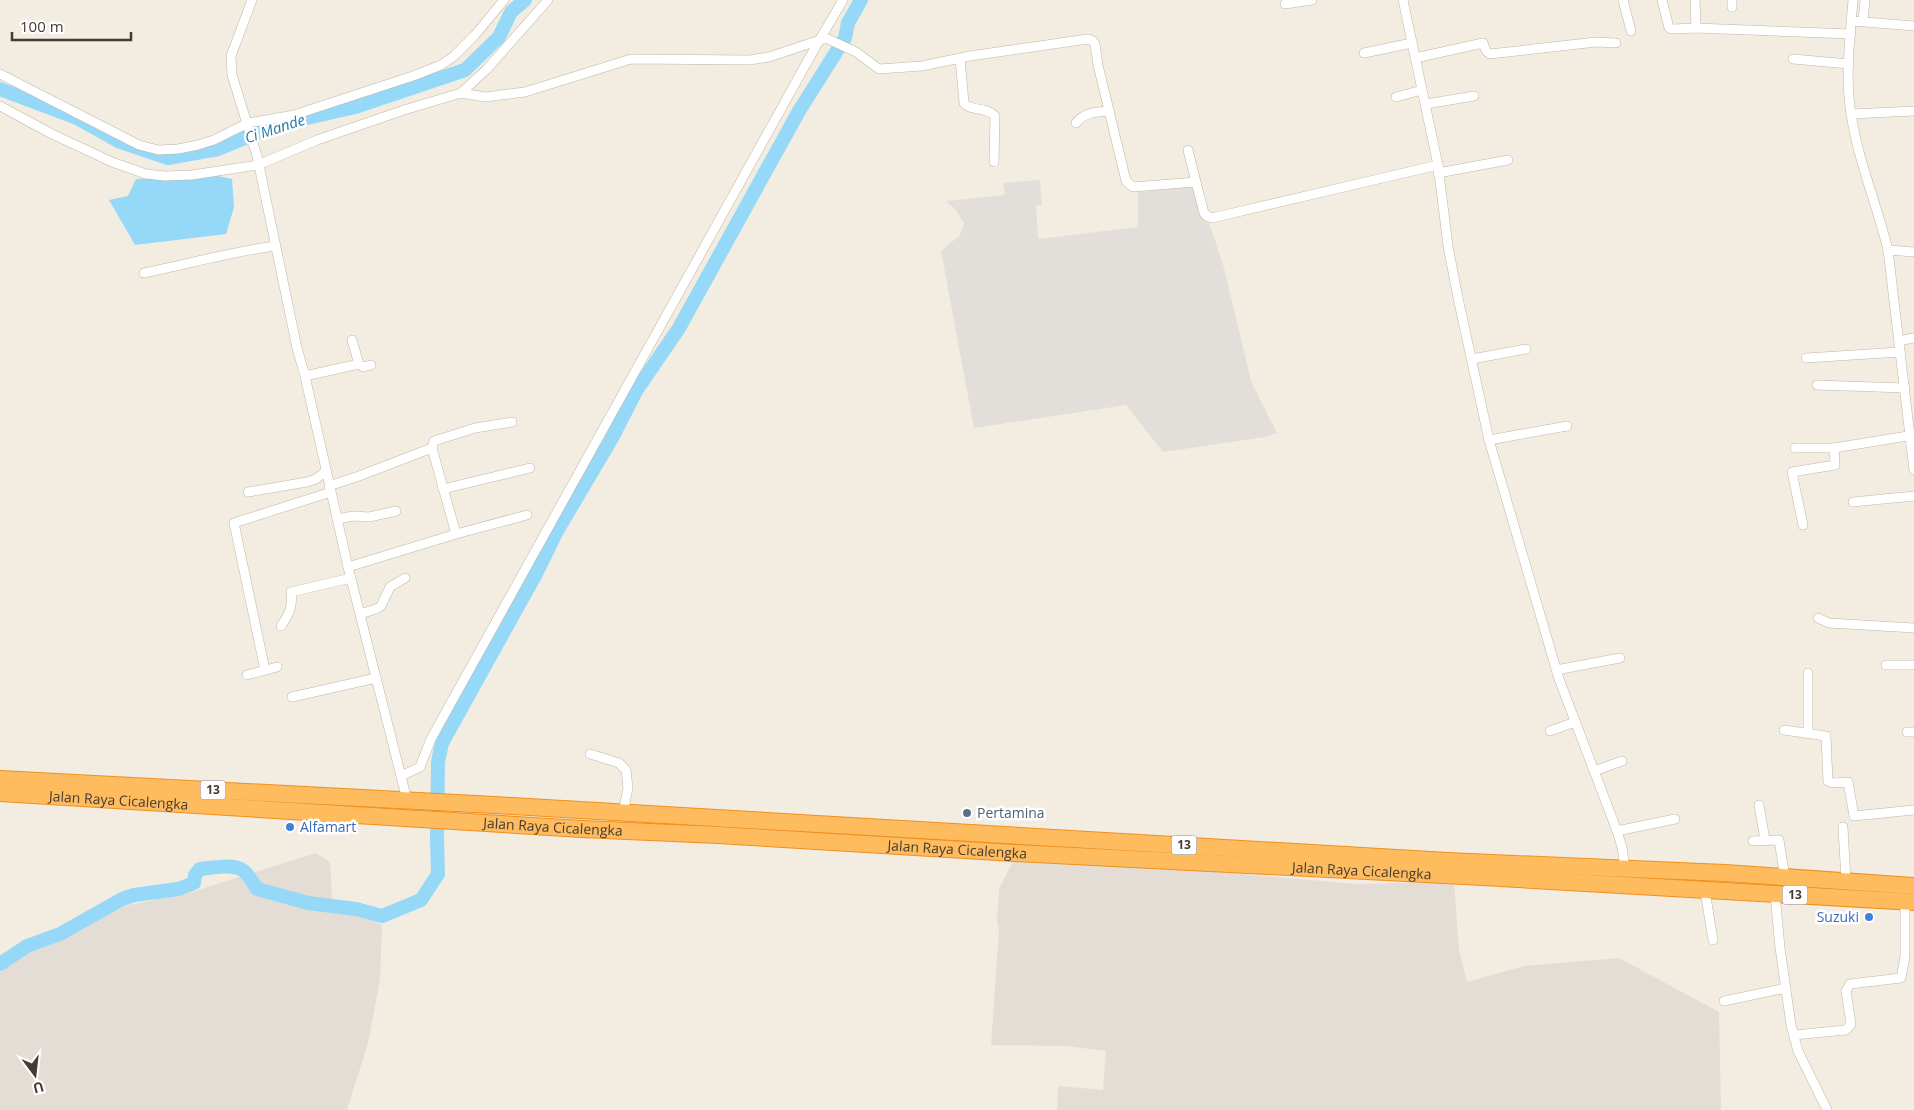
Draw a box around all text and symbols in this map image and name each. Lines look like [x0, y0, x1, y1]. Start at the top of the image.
scale bar [12, 10, 131, 42]
text: 100 m [20, 16, 64, 36]
water label: Ci Mande [242, 109, 308, 147]
road number: 13 [200, 780, 226, 800]
street label: Jalan Raya Cicalengka [47, 786, 189, 814]
place label: Pertamina [977, 803, 1045, 822]
marker: Pertamina [961, 807, 973, 819]
street label: Jalan Raya Cicalengka [481, 813, 623, 840]
place label: Alfamart [300, 817, 356, 836]
marker: Alfamart [284, 821, 296, 833]
street label: Jalan Raya Cicalengka [885, 835, 1028, 863]
road number: 13 [1172, 836, 1196, 854]
street label: Jalan Raya Cicalengka [1290, 857, 1432, 883]
road number: 13 [1782, 886, 1808, 904]
place label: Suzuki [1817, 907, 1859, 926]
marker: Suzuki [1863, 911, 1875, 923]
north arrow [10, 1050, 60, 1100]
text: U [31, 1077, 46, 1099]

